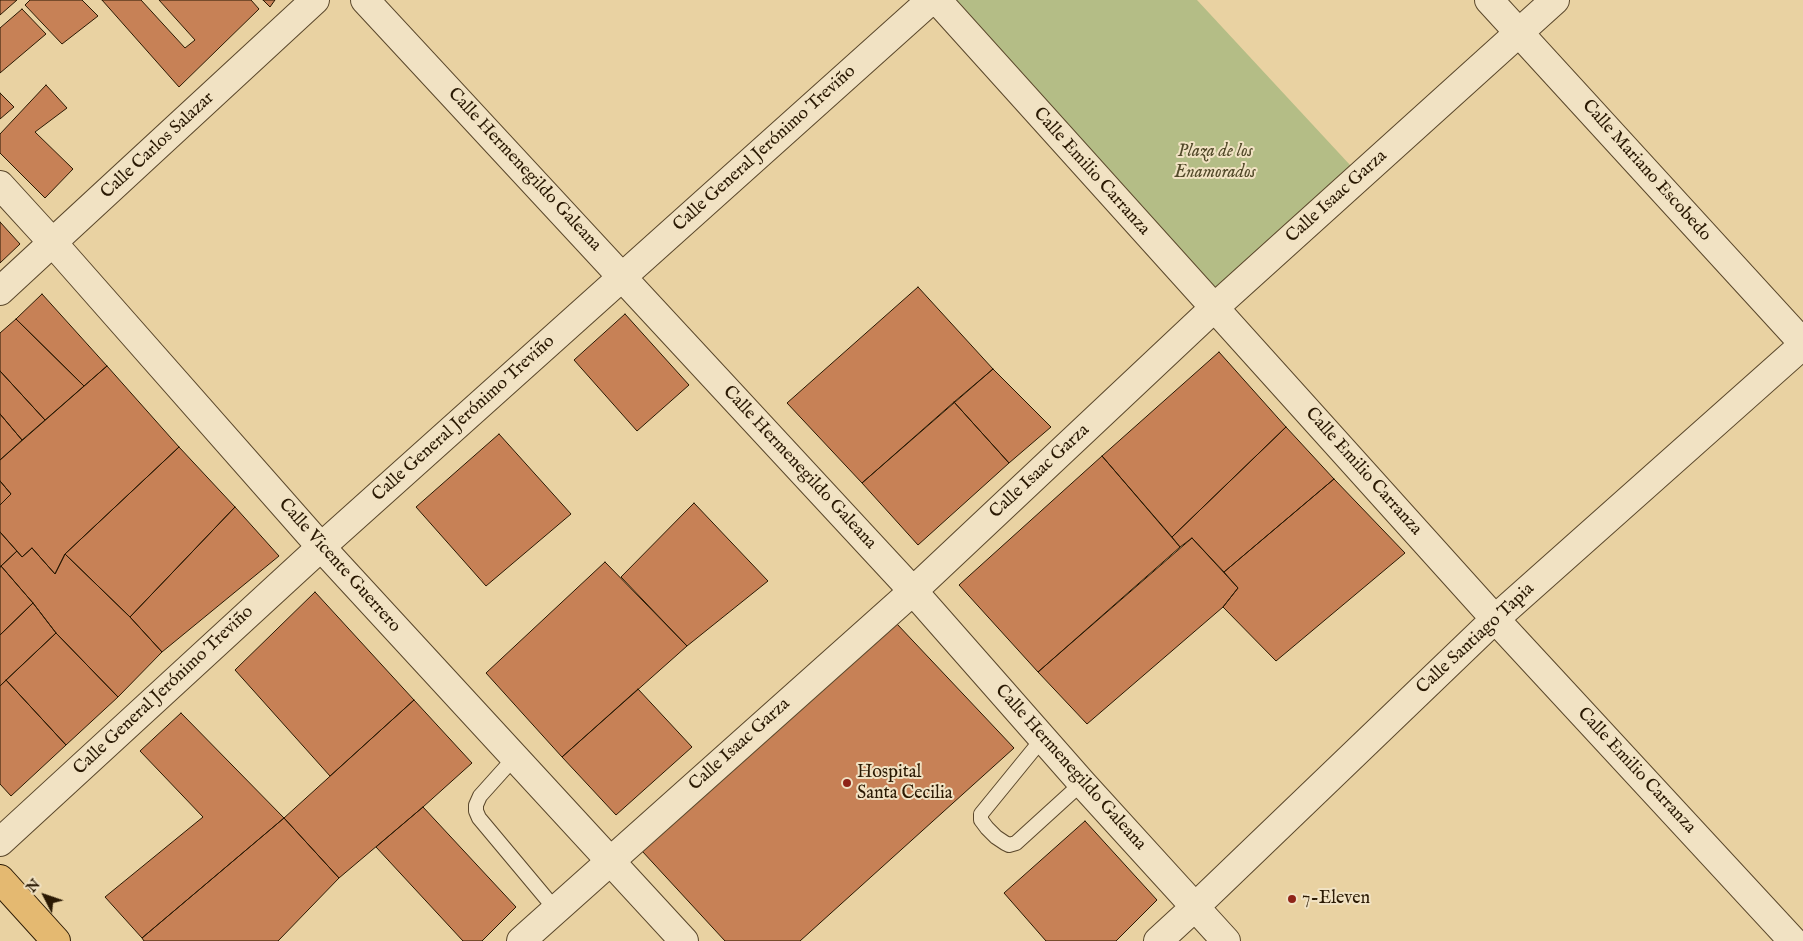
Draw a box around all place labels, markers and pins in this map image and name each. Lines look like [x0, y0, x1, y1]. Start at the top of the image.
place label: Hospital Santa Cecilia [857, 762, 953, 804]
marker: Hospital Santa Cecilia [841, 777, 853, 789]
place label: 7-Eleven [1302, 888, 1370, 910]
marker: 7-Eleven [1286, 893, 1298, 905]

